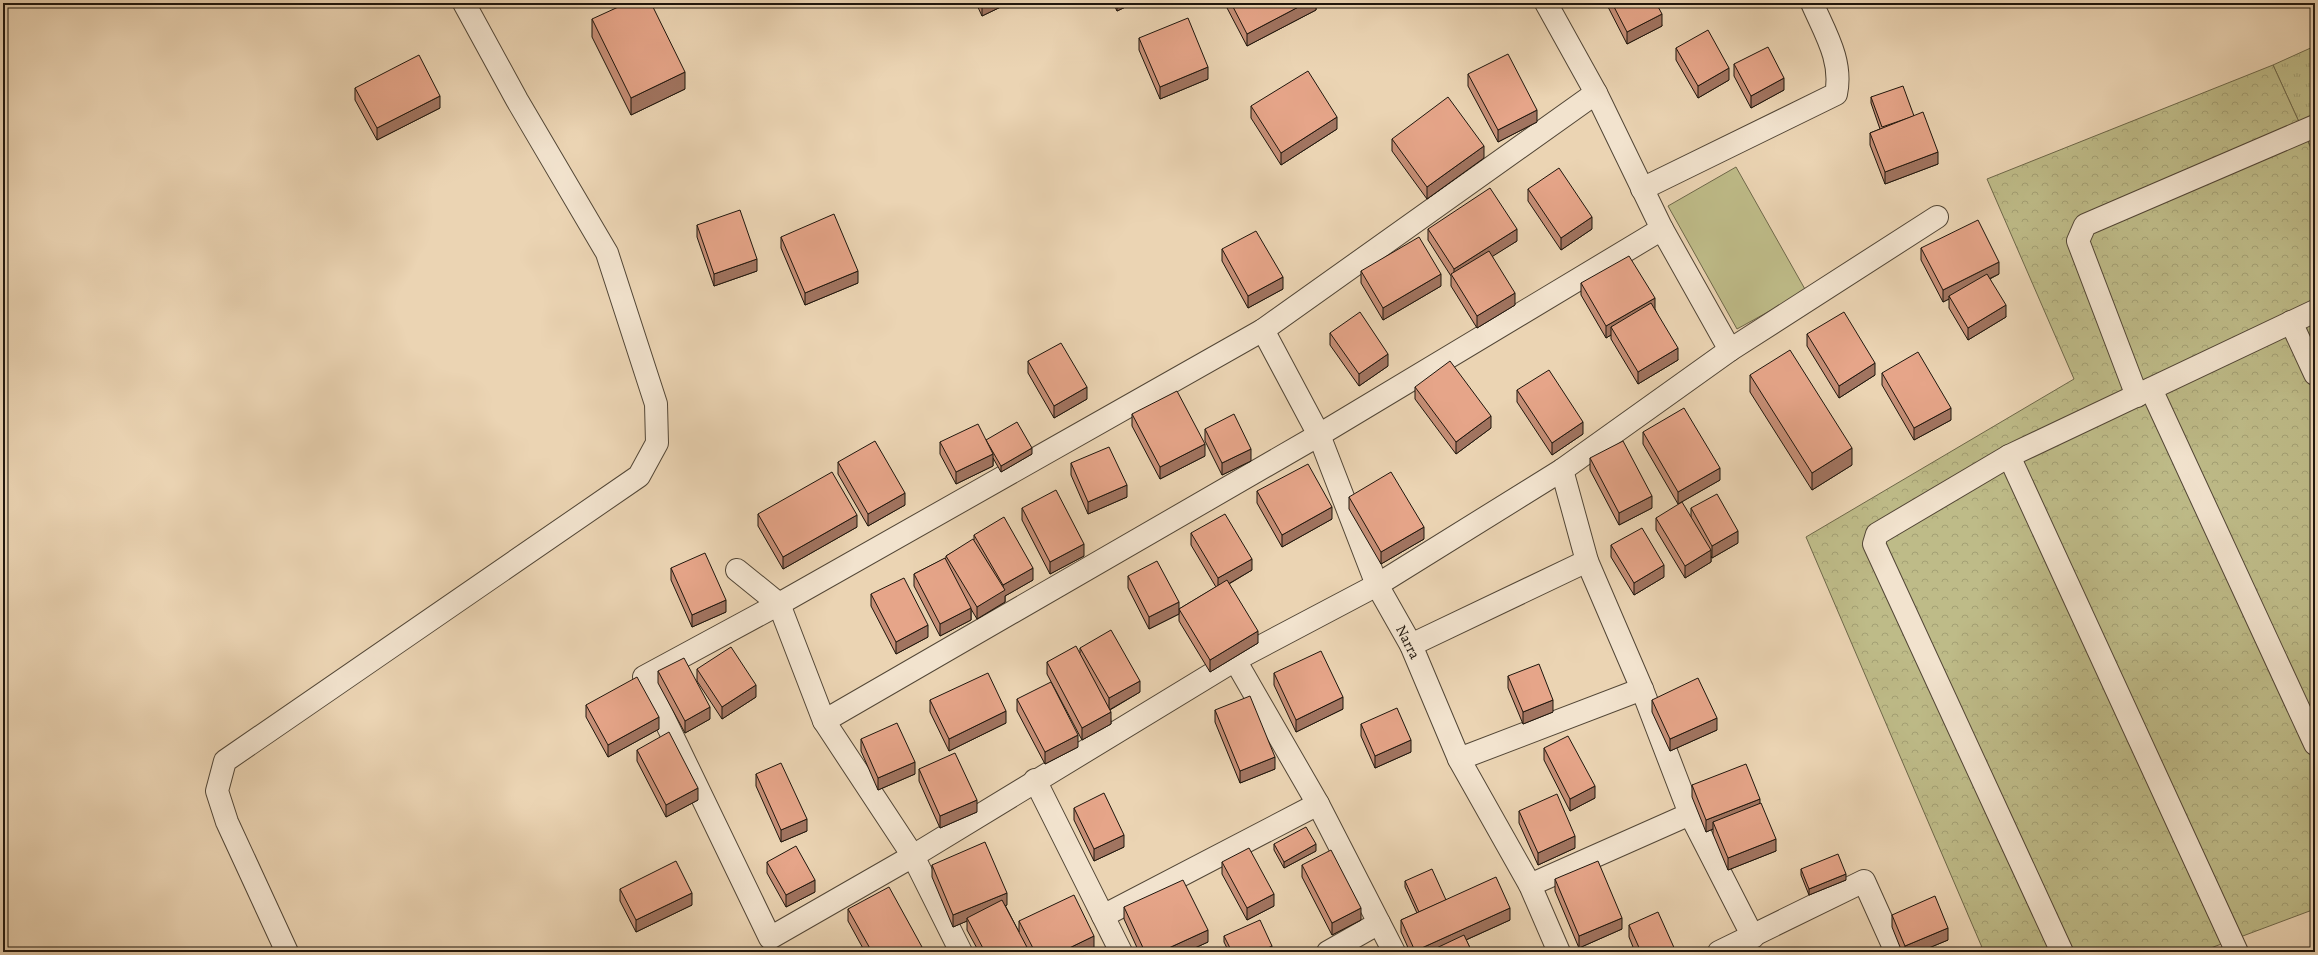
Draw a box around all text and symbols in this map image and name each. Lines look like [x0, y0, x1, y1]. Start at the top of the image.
street label: Narra [1391, 622, 1425, 662]

